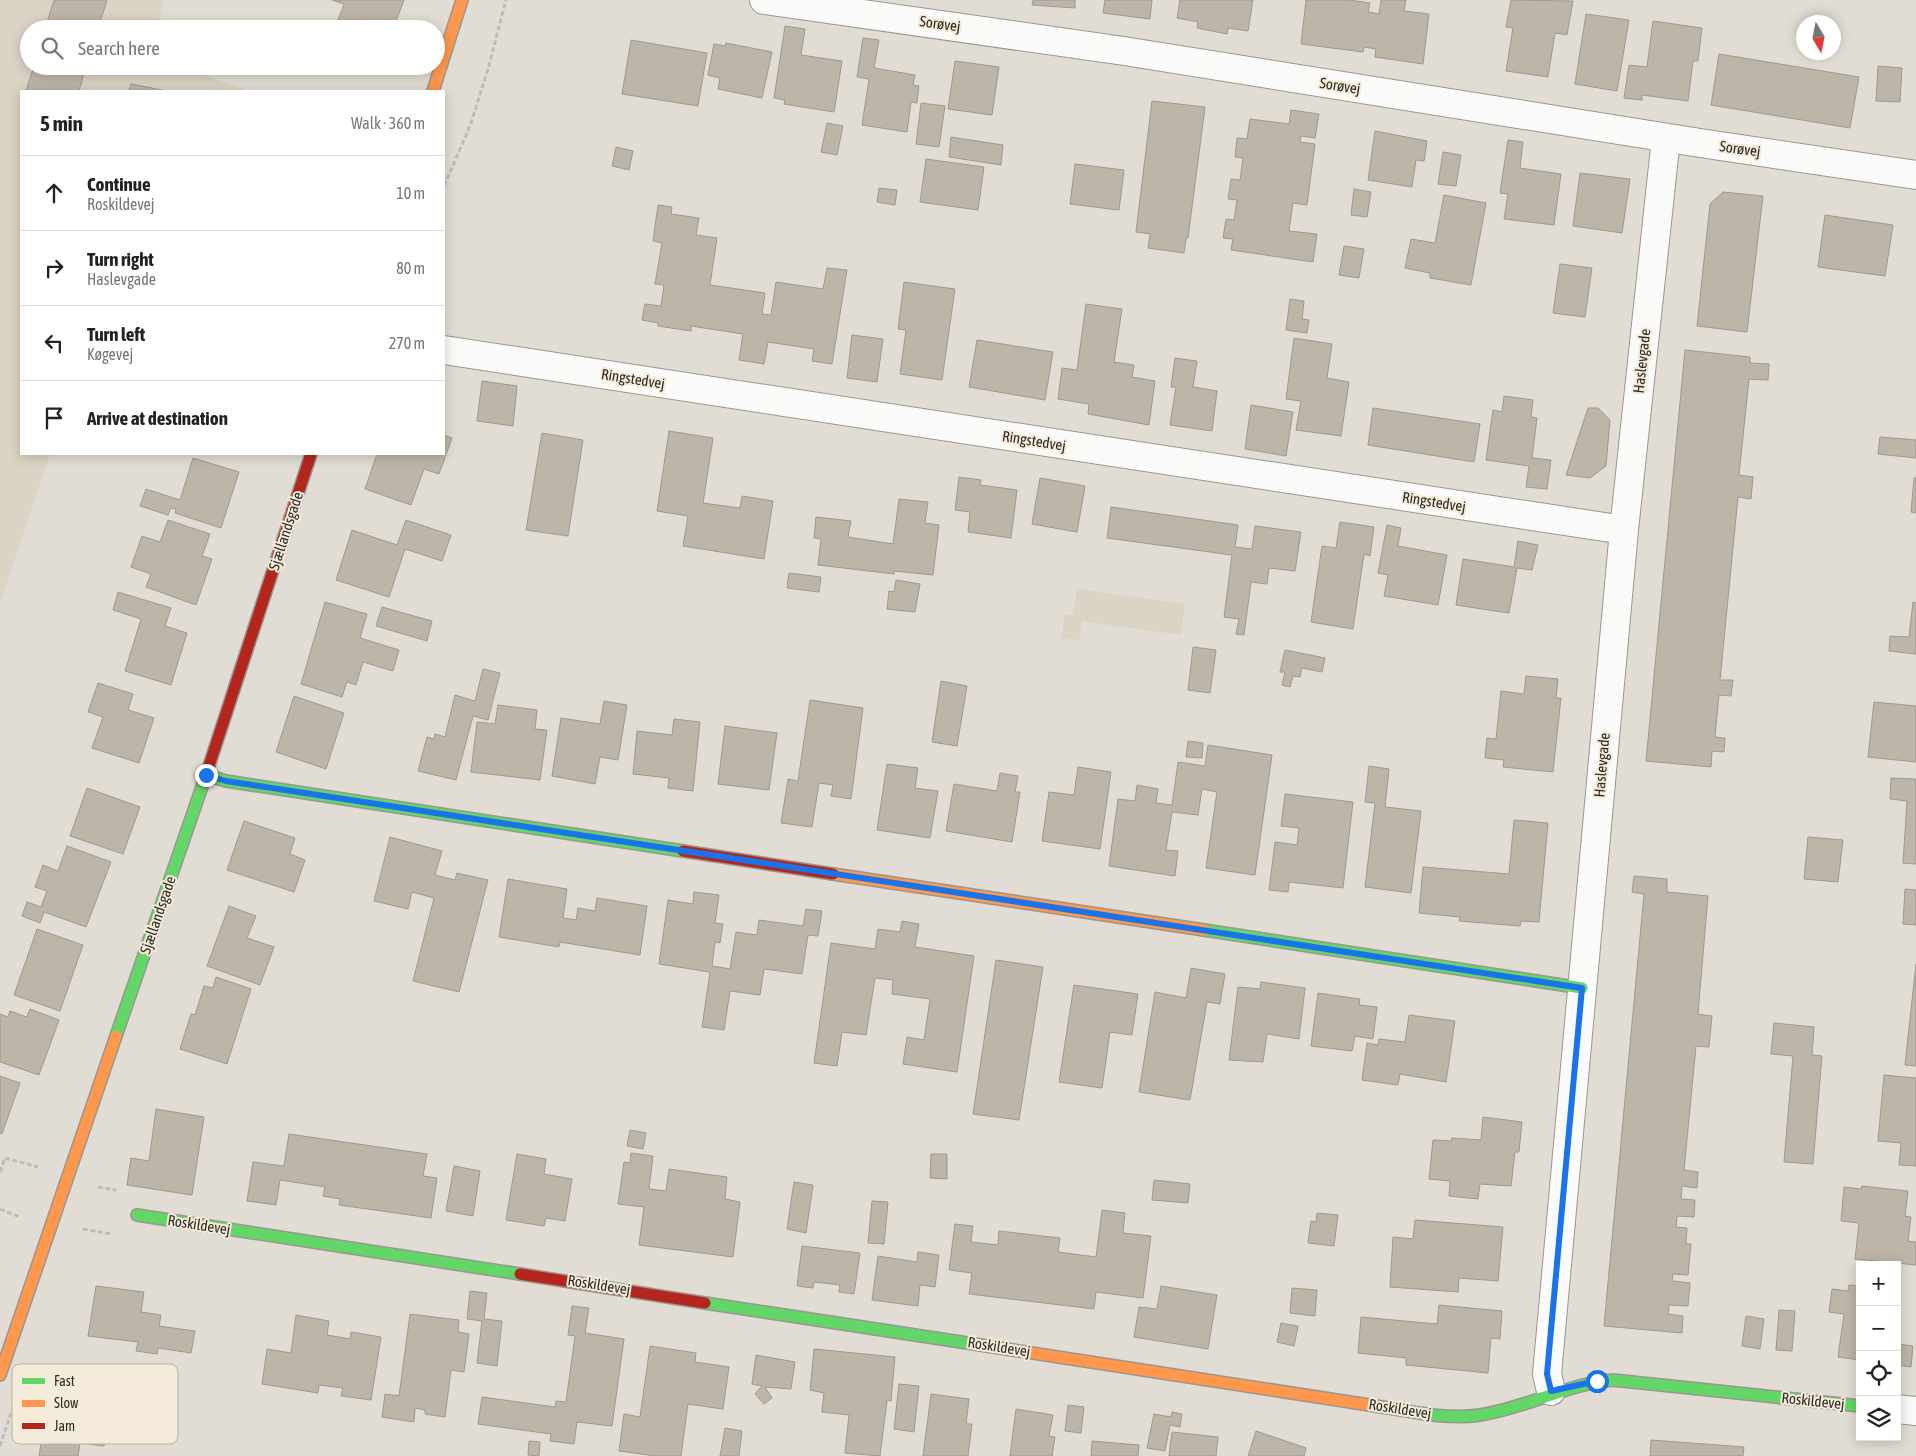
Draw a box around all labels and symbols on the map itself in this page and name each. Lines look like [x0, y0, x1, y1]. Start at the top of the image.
street label: Sorøvej [919, 12, 962, 35]
north arrow [1796, 15, 1841, 60]
street label: Sorøvej [1319, 74, 1362, 97]
street label: Sorøvej [1719, 137, 1762, 160]
street label: Haslevgade [1630, 328, 1653, 394]
street label: Ringstedvej [600, 365, 666, 392]
street label: Ringstedvej [1001, 427, 1067, 454]
street label: Ringstedvej [1401, 488, 1467, 515]
street label: Sjællandsgade [265, 489, 306, 572]
street label: Haslevgade [1590, 732, 1613, 798]
route end [195, 764, 218, 787]
street label: Sjællandsgade [136, 874, 179, 956]
street label: Roskildevej [166, 1211, 232, 1238]
street label: Roskildevej [566, 1271, 632, 1298]
street label: Roskildevej [966, 1333, 1032, 1360]
legend [12, 1364, 178, 1444]
route start [1586, 1370, 1609, 1393]
text: Fast [54, 1373, 75, 1389]
street label: Roskildevej [1781, 1389, 1845, 1412]
text: Slow [54, 1395, 79, 1411]
street label: Roskildevej [1367, 1395, 1433, 1422]
text: Jam [54, 1418, 75, 1434]

